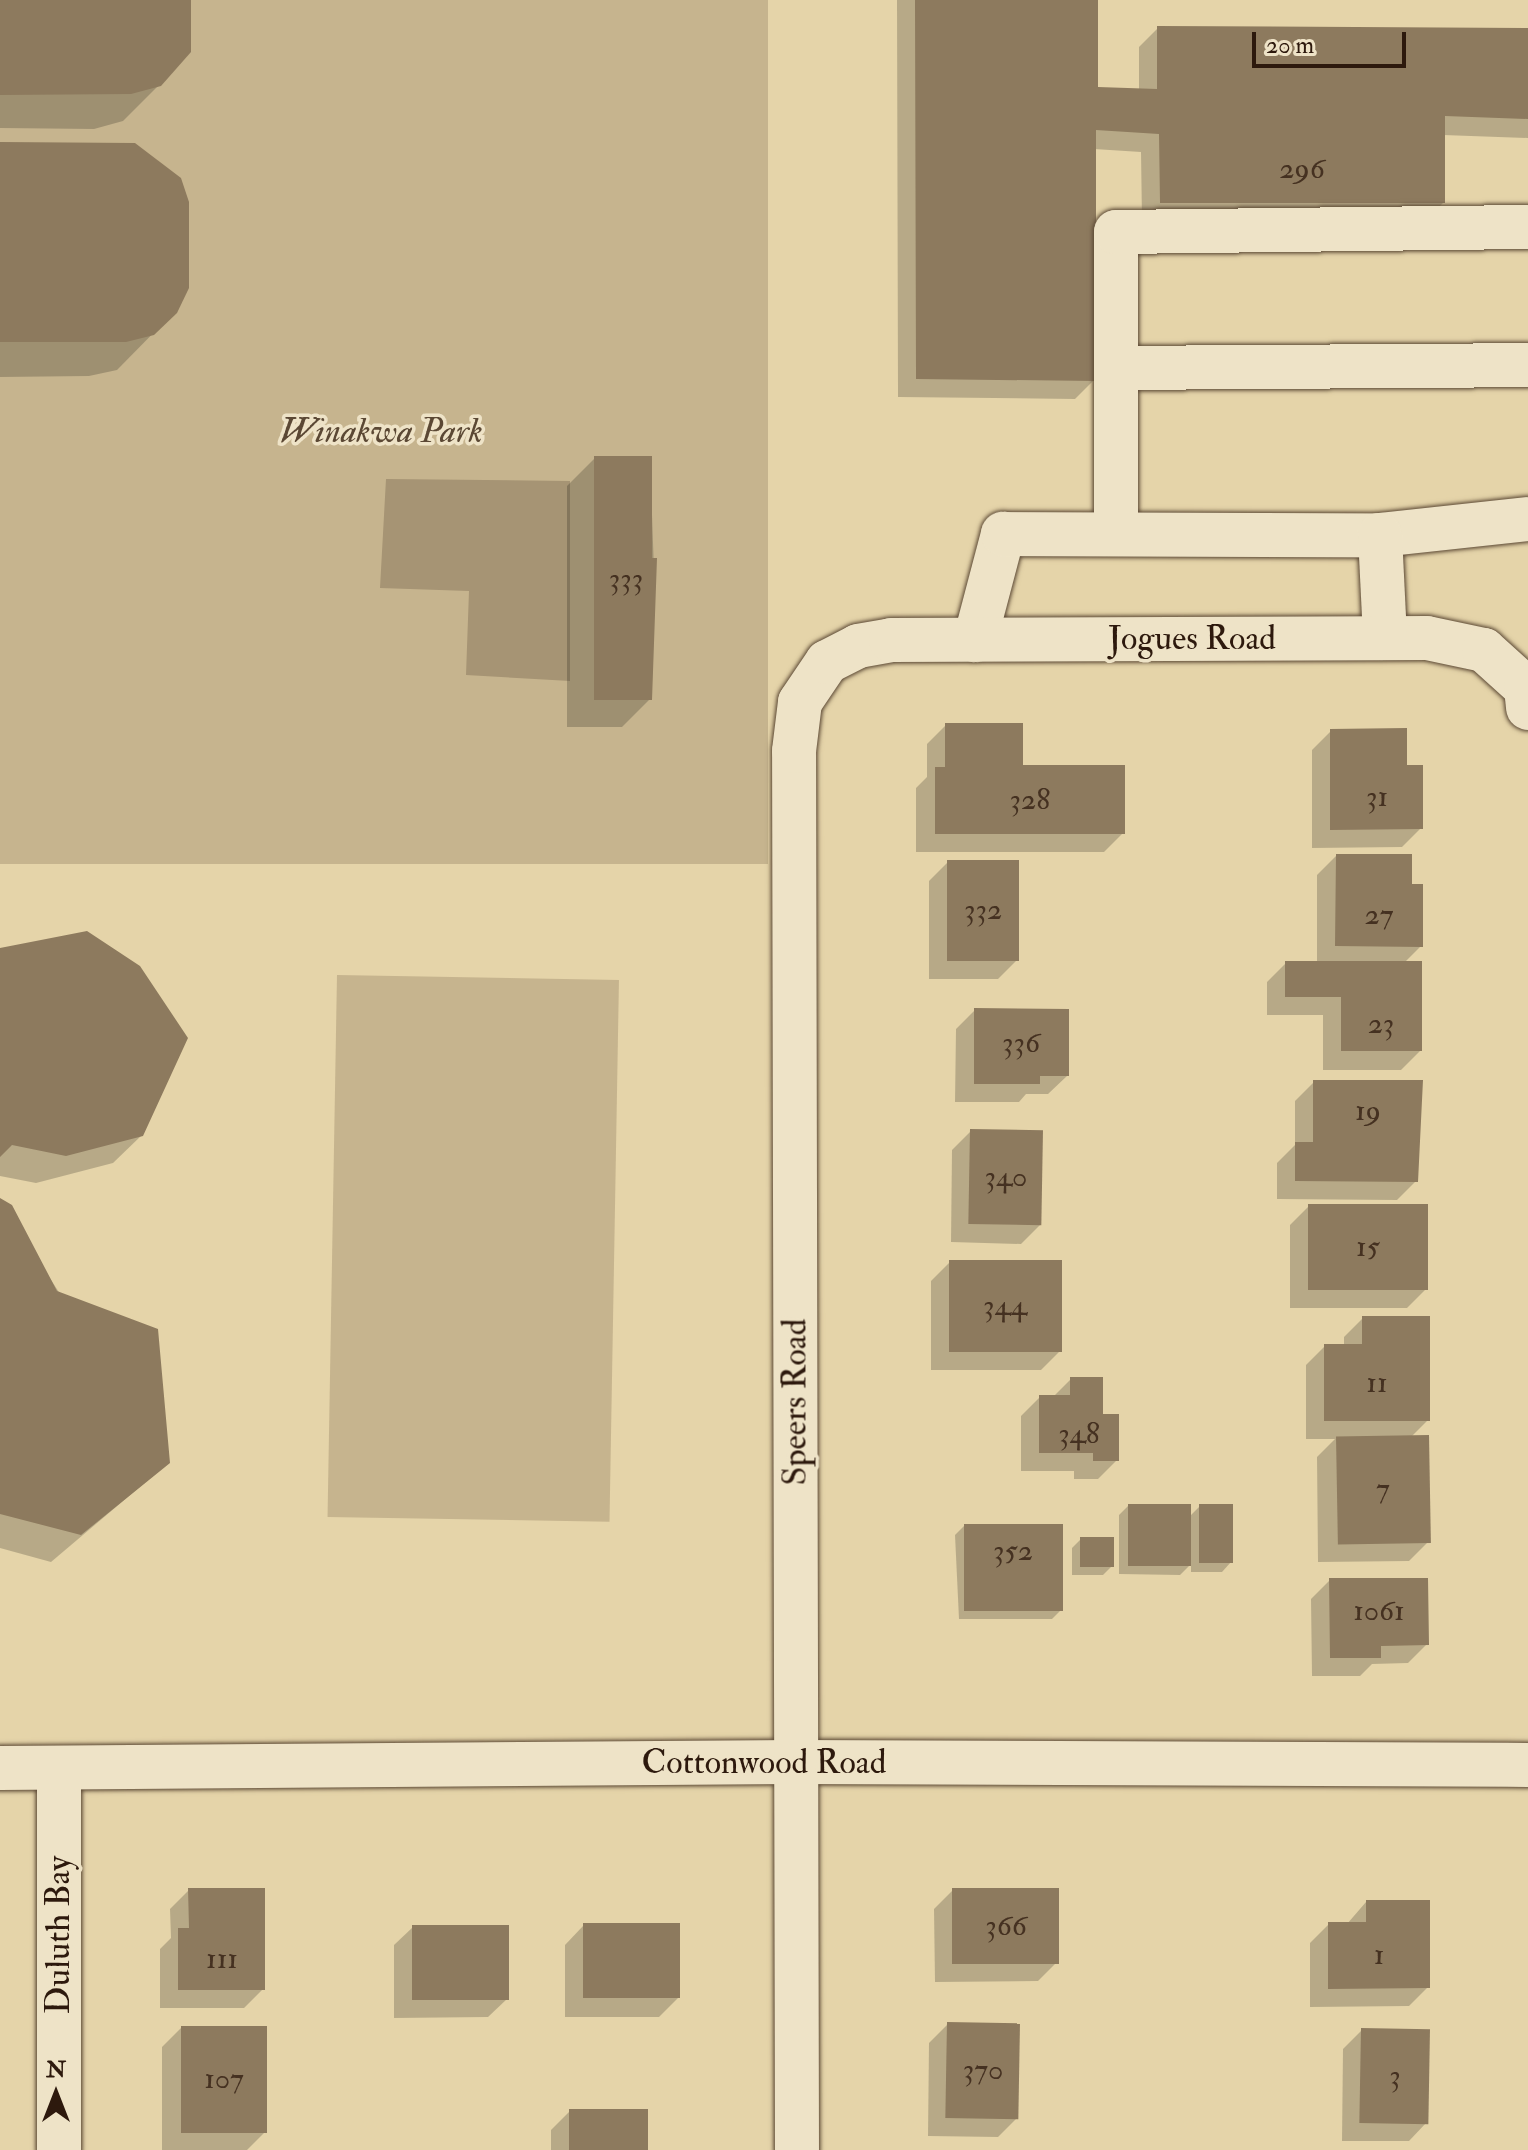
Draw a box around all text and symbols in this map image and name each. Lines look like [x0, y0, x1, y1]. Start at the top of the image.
scale bar [1256, 16, 1410, 66]
text: 20 m [1266, 30, 1314, 61]
house number: 296 [1279, 151, 1325, 187]
park label: Winakwa Park [279, 412, 483, 452]
house number: 333 [609, 561, 643, 597]
street label: Jogues Road [1108, 619, 1276, 659]
house number: 31 [1366, 779, 1388, 815]
house number: 328 [1010, 782, 1050, 818]
house number: 332 [964, 892, 1002, 928]
house number: 27 [1365, 897, 1393, 933]
house number: 23 [1368, 1006, 1394, 1042]
house number: 336 [1002, 1025, 1040, 1061]
house number: 19 [1355, 1093, 1381, 1129]
house number: 340 [985, 1159, 1027, 1195]
house number: 15 [1356, 1229, 1380, 1265]
house number: 344 [983, 1288, 1027, 1324]
street label: Speers Road [775, 1318, 815, 1486]
house number: 11 [1366, 1365, 1388, 1401]
house number: 348 [1058, 1416, 1100, 1452]
house number: 7 [1376, 1471, 1390, 1507]
house number: 352 [993, 1533, 1033, 1569]
house number: 1061 [1353, 1593, 1405, 1629]
street label: Cottonwood Road [641, 1743, 887, 1783]
street label: Duluth Bay [39, 1856, 79, 2014]
house number: 366 [985, 1908, 1027, 1944]
house number: 1 [1374, 1937, 1384, 1973]
house number: 111 [206, 1941, 238, 1977]
house number: 370 [963, 2052, 1003, 2088]
north arrow [16, 2054, 96, 2134]
text: N [46, 2056, 66, 2084]
house number: 3 [1389, 2058, 1401, 2094]
house number: 107 [204, 2061, 244, 2097]

